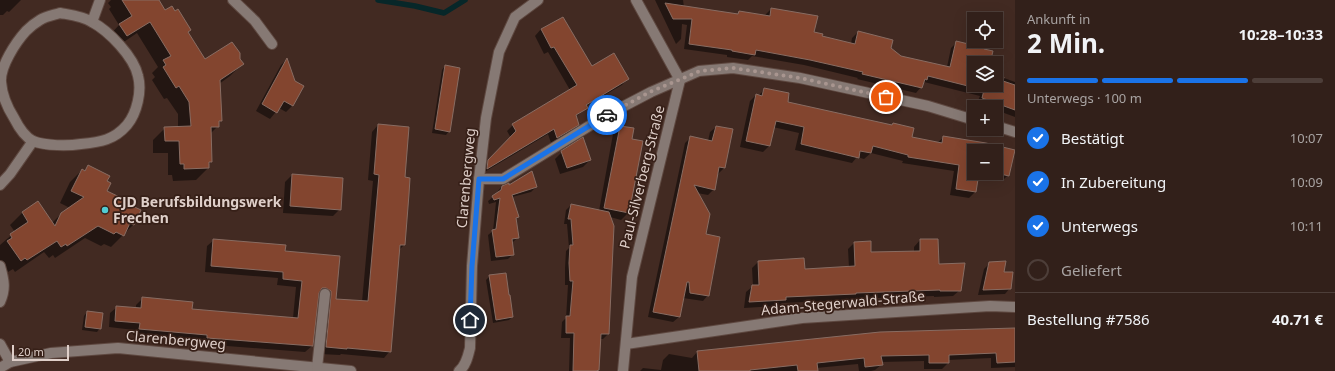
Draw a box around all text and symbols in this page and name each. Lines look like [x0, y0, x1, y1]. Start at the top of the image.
text: Ankunft in [1027, 10, 1090, 28]
map controls [967, 12, 1003, 180]
button: locate [967, 12, 1003, 48]
text: 10:28–10:33 [1238, 24, 1323, 44]
text: 2 Min. [1027, 25, 1105, 61]
button: layers [967, 56, 1003, 92]
pin [869, 80, 903, 114]
icon: bag [875, 86, 897, 108]
text: Unterwegs · 100 m [1027, 89, 1142, 107]
courier [587, 95, 627, 135]
button: + [967, 100, 1003, 136]
street label: Paul-Silverberg-Straße [615, 103, 669, 250]
icon: car [596, 104, 618, 126]
street label: Clarenbergweg [452, 127, 479, 229]
icon: check [1027, 127, 1049, 149]
text: Bestätigt [1061, 128, 1124, 148]
text: 10:07 [1290, 129, 1323, 147]
button: − [967, 144, 1003, 180]
icon: check [1027, 171, 1049, 193]
text: In Zubereitung [1061, 172, 1166, 192]
text: 10:09 [1290, 173, 1323, 191]
place label: CJD Berufsbildungswerk Frechen [113, 192, 282, 227]
marker: CJD Berufsbildungswerk Frechen [100, 205, 110, 215]
icon: check [1027, 215, 1049, 237]
text: Unterwegs [1061, 216, 1138, 236]
text: 10:11 [1290, 217, 1323, 235]
text: Geliefert [1061, 260, 1122, 280]
street label: Adam-Stegerwald-Straße [760, 286, 926, 319]
pin [453, 303, 487, 337]
icon: home [459, 309, 481, 331]
text: Bestellung #7586 [1027, 309, 1150, 329]
text: 40.71 € [1272, 309, 1323, 329]
street label: Clarenbergweg [125, 326, 227, 353]
scale bar [12, 343, 69, 362]
text: 20 m [18, 344, 44, 359]

